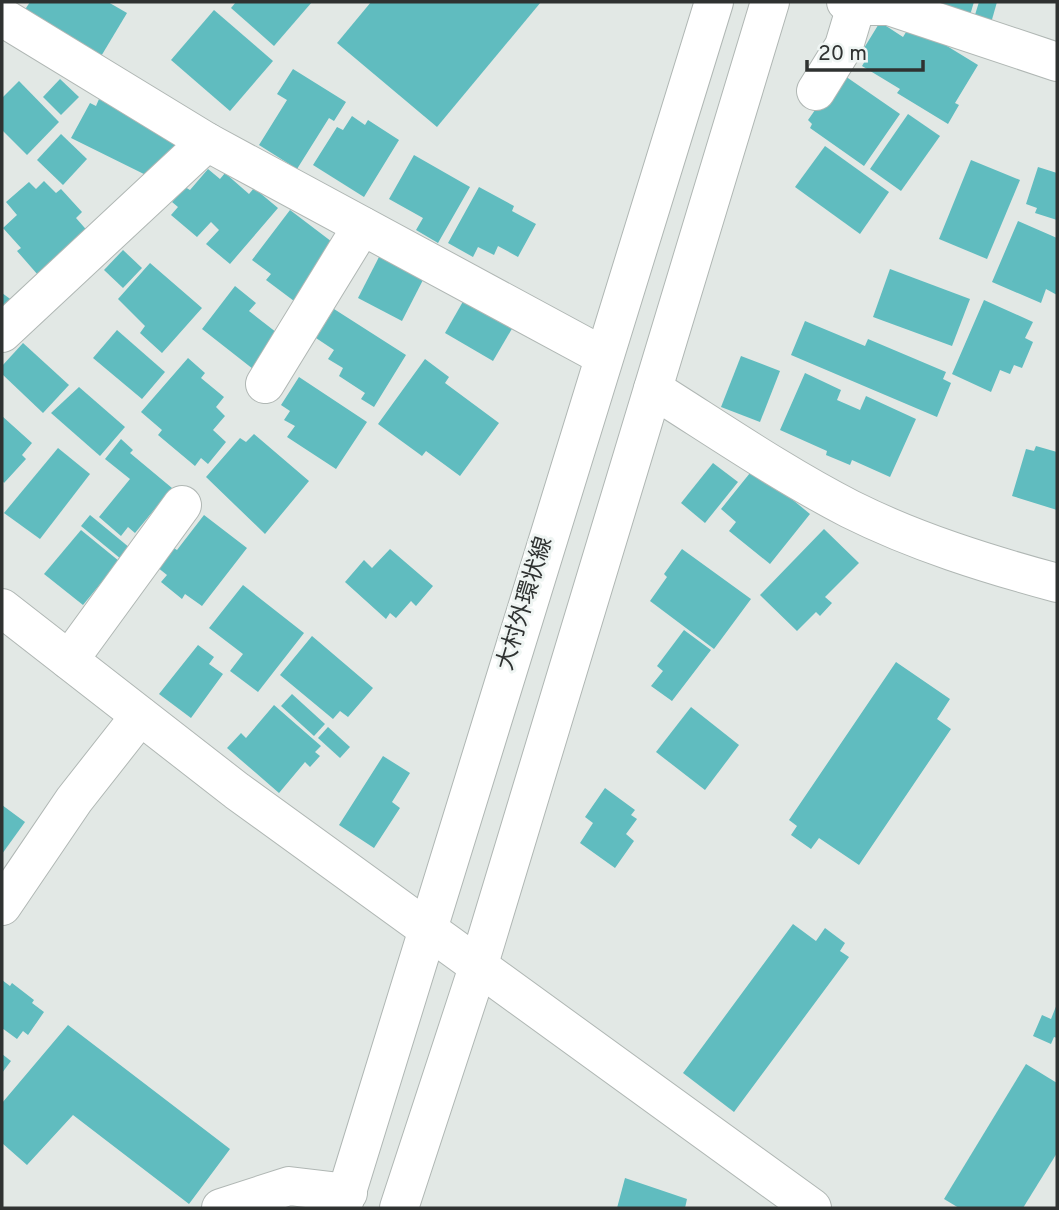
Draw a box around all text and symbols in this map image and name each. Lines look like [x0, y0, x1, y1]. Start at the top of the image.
scale bar [807, 28, 922, 72]
text: 20 m [818, 41, 867, 68]
street label: 大村外環状線 [492, 534, 560, 674]

